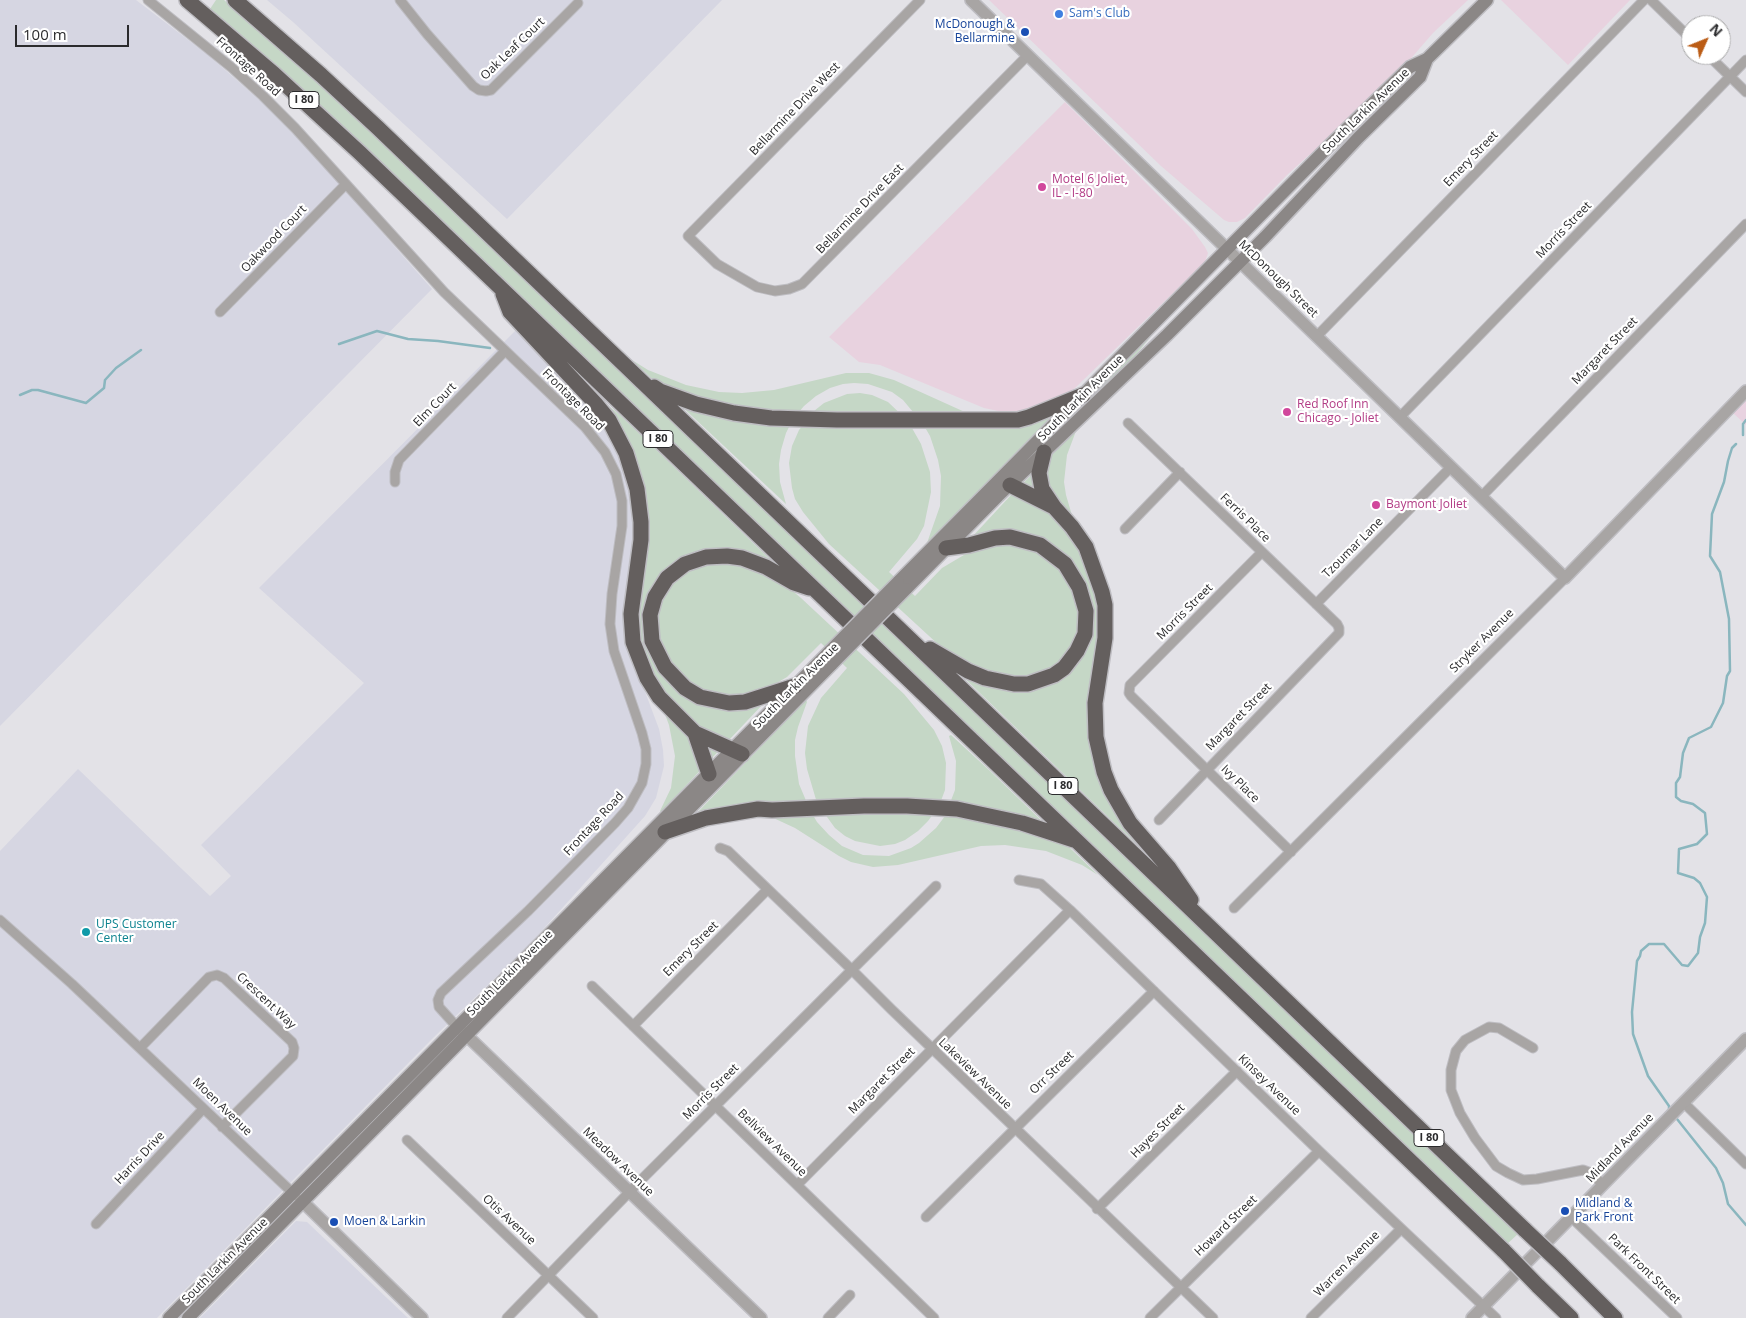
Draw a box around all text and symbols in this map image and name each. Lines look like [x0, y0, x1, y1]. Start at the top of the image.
place label: Sam's Club [1069, 7, 1130, 21]
marker: Sam's Club [1053, 8, 1065, 20]
scale bar [18, 15, 131, 47]
street label: Oak Leaf Court [478, 15, 548, 83]
north arrow [1681, 15, 1731, 65]
place label: McDonough & Bellarmine [935, 18, 1015, 46]
text: N [1706, 19, 1727, 41]
text: 100 m [23, 24, 67, 44]
marker: McDonough & Bellarmine [1019, 26, 1031, 38]
street label: Frontage Road [213, 34, 283, 100]
street label: Bellarmine Drive West [747, 59, 843, 159]
street label: South Larkin Avenue [1320, 66, 1412, 156]
road number: I 80 [289, 92, 319, 108]
street label: Emery Street [1441, 128, 1501, 190]
street label: Bellarmine Drive East [813, 161, 907, 257]
place label: Motel 6 Joliet, IL - I-80 [1052, 173, 1128, 201]
marker: Motel 6 Joliet, IL - I-80 [1036, 181, 1048, 193]
street label: Morris Street [1533, 199, 1595, 261]
street label: Oakwood Court [238, 202, 310, 276]
street label: McDonough Street [1235, 237, 1321, 321]
street label: Margaret Street [1569, 314, 1641, 388]
street label: South Larkin Avenue [1035, 352, 1127, 444]
street label: Frontage Road [539, 366, 607, 434]
street label: Elm Court [411, 380, 459, 430]
place label: Red Roof Inn Chicago - Joliet [1297, 398, 1379, 426]
marker: Red Roof Inn Chicago - Joliet [1281, 406, 1293, 418]
road number: I 80 [643, 430, 673, 448]
street label: Ferris Place [1217, 491, 1273, 545]
place label: Baymont Joliet [1386, 498, 1467, 512]
marker: Baymont Joliet [1370, 499, 1382, 511]
street label: Tzoumar Lane [1320, 515, 1386, 581]
street label: Morris Street [1154, 581, 1216, 643]
street label: Stryker Avenue [1447, 606, 1517, 676]
street label: South Larkin Avenue [750, 640, 842, 732]
street label: Margaret Street [1203, 680, 1275, 754]
street label: Ivy Place [1218, 762, 1262, 806]
road number: I 80 [1048, 778, 1078, 794]
street label: Frontage Road [561, 789, 627, 859]
place label: UPS Customer Center [96, 918, 177, 946]
street label: Emery Street [660, 918, 722, 980]
marker: UPS Customer Center [80, 926, 92, 938]
street label: South Larkin Avenue [464, 927, 556, 1019]
street label: Crescent Way [233, 970, 299, 1032]
street label: Lakeview Avenue [935, 1036, 1015, 1112]
street label: Margaret Street [846, 1045, 918, 1117]
street label: Orr Street [1027, 1048, 1077, 1098]
street label: Kinsey Avenue [1235, 1052, 1303, 1118]
street label: Morris Street [680, 1061, 742, 1123]
street label: Moen Avenue [189, 1075, 255, 1139]
street label: Hayes Street [1128, 1101, 1188, 1161]
street label: Bellview Avenue [734, 1106, 810, 1180]
street label: Midland Avenue [1583, 1110, 1657, 1186]
street label: Meadow Avenue [580, 1125, 656, 1199]
street label: Harris Drive [112, 1129, 168, 1187]
road number: I 80 [1414, 1130, 1444, 1146]
street label: Otis Avenue [479, 1192, 539, 1248]
street label: Howard Street [1192, 1193, 1260, 1259]
place label: Midland & Park Front [1575, 1197, 1633, 1225]
marker: Midland & Park Front [1559, 1205, 1571, 1217]
street label: South Larkin Avenue [179, 1215, 271, 1307]
place label: Moen & Larkin [344, 1215, 426, 1229]
marker: Moen & Larkin [328, 1216, 340, 1228]
street label: Warren Avenue [1311, 1228, 1383, 1300]
street label: Park Front Street [1605, 1231, 1683, 1307]

